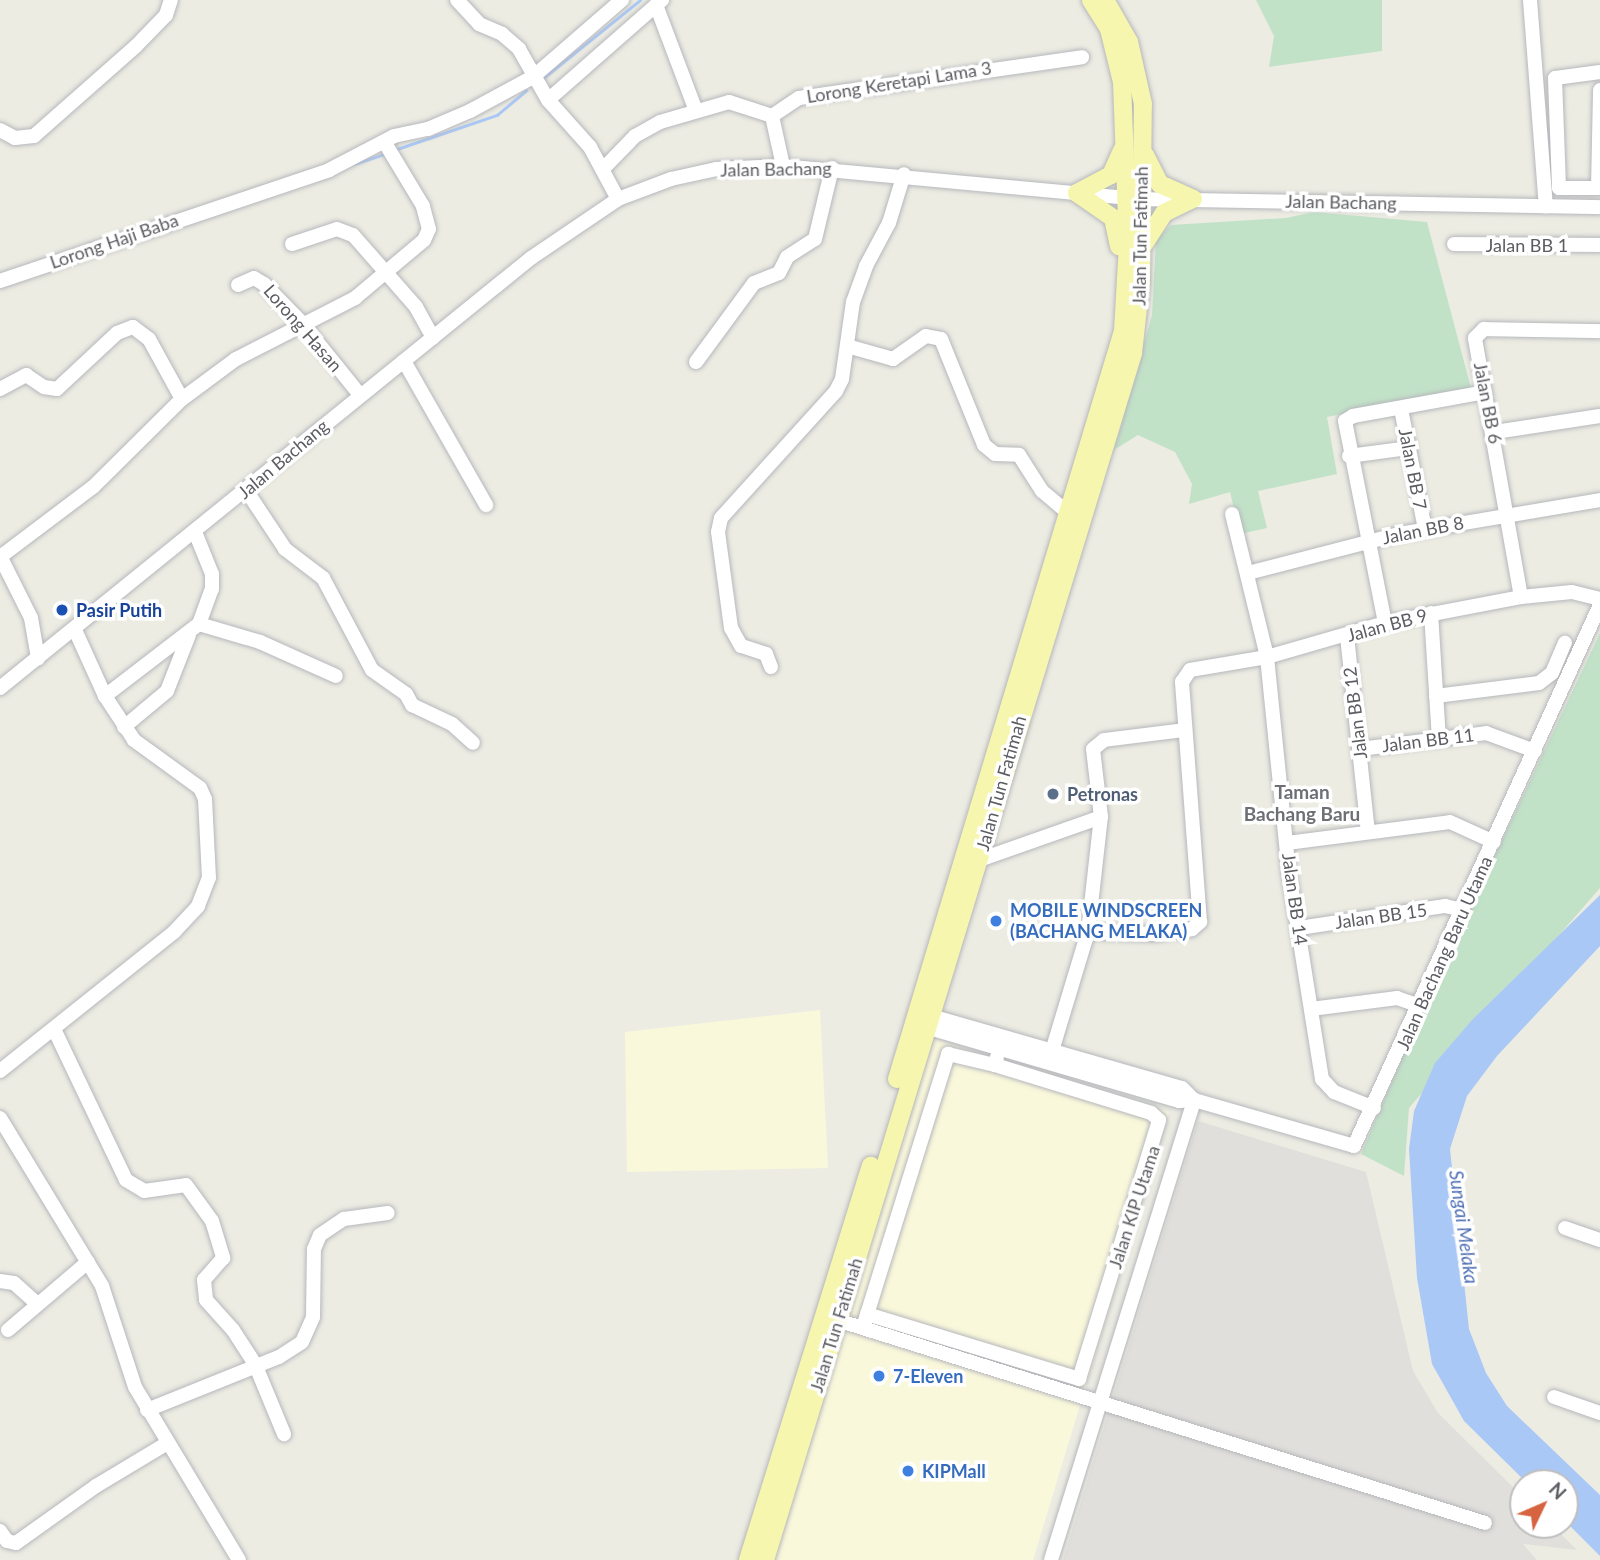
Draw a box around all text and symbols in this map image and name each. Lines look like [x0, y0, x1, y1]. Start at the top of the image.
street label: Lorong Keretapi Lama 3 [805, 57, 993, 107]
street label: Jalan Bachang [720, 157, 832, 181]
street label: Jalan Tun Fatimah [1128, 166, 1152, 306]
street label: Jalan Bachang [1285, 190, 1397, 214]
street label: Lorong Haji Baba [47, 209, 181, 273]
street label: Jalan BB 1 [1486, 234, 1568, 256]
street label: Lorong Hasan [259, 280, 347, 376]
street label: Jalan BB 6 [1470, 361, 1506, 445]
street label: Jalan Bachang [233, 415, 333, 503]
street label: Jalan BB 7 [1395, 427, 1431, 511]
street label: Jalan BB 8 [1381, 512, 1465, 548]
place label: Pasir Putih [76, 599, 163, 621]
marker: Pasir Putih [54, 602, 70, 618]
street label: Jalan BB 9 [1344, 604, 1430, 646]
street label: Jalan BB 12 [1339, 666, 1371, 760]
street label: Jalan Tun Fatimah [971, 713, 1031, 853]
street label: Jalan BB 11 [1381, 724, 1475, 756]
district label: Taman Bachang Baru [1244, 781, 1360, 825]
place label: Petronas [1067, 783, 1138, 805]
marker: Petronas [1045, 786, 1061, 802]
street label: Jalan BB 14 [1278, 852, 1312, 946]
street label: Jalan Bachang Baru Utama [1391, 853, 1497, 1053]
street label: Jalan BB 15 [1334, 899, 1428, 933]
place label: MOBILE WINDSCREEN (BACHANG MELAKA) [1010, 900, 1203, 942]
marker: MOBILE WINDSCREEN (BACHANG MELAKA) [988, 913, 1004, 929]
street label: Jalan KIP Utama [1104, 1143, 1164, 1271]
water label: Sungai Melaka [1445, 1169, 1483, 1285]
street label: Jalan Tun Fatimah [805, 1255, 867, 1395]
place label: 7-Eleven [893, 1365, 963, 1387]
marker: 7-Eleven [871, 1368, 887, 1384]
place label: KIPMall [922, 1460, 986, 1482]
marker: KIPMall [900, 1463, 916, 1479]
north arrow [1509, 1469, 1579, 1539]
text: N [1545, 1477, 1571, 1504]

